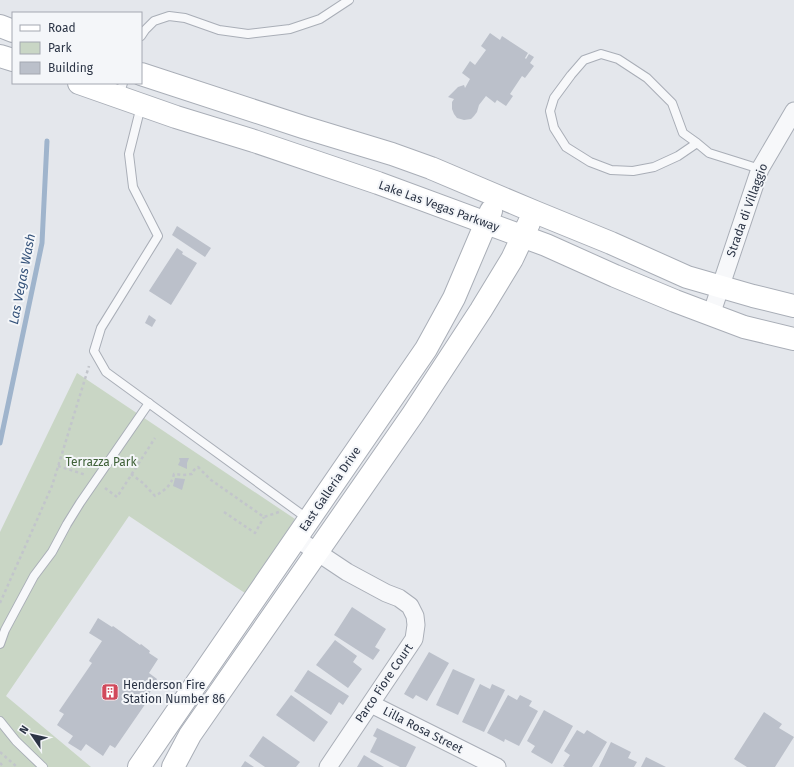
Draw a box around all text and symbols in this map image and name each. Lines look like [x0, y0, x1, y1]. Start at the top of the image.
legend [12, 12, 142, 84]
text: Road [48, 21, 76, 35]
text: Park [48, 41, 72, 55]
text: Building [48, 61, 94, 75]
street label: Strada di Villaggio [724, 161, 770, 259]
street label: Lake Las Vegas Parkway [377, 178, 501, 234]
water label: Las Vegas Wash [6, 232, 38, 326]
street label: East Galleria Drive [296, 444, 364, 534]
park label: Terrazza Park [65, 455, 137, 469]
street label: Parco Fiore Court [352, 640, 416, 725]
place label: Henderson Fire Station Number 86 [123, 678, 225, 706]
building icon: Henderson Fire Station Number 86 [100, 682, 120, 702]
street label: Lilla Rosa Street [381, 704, 466, 756]
north arrow [12, 715, 52, 755]
text: N [17, 723, 32, 736]

